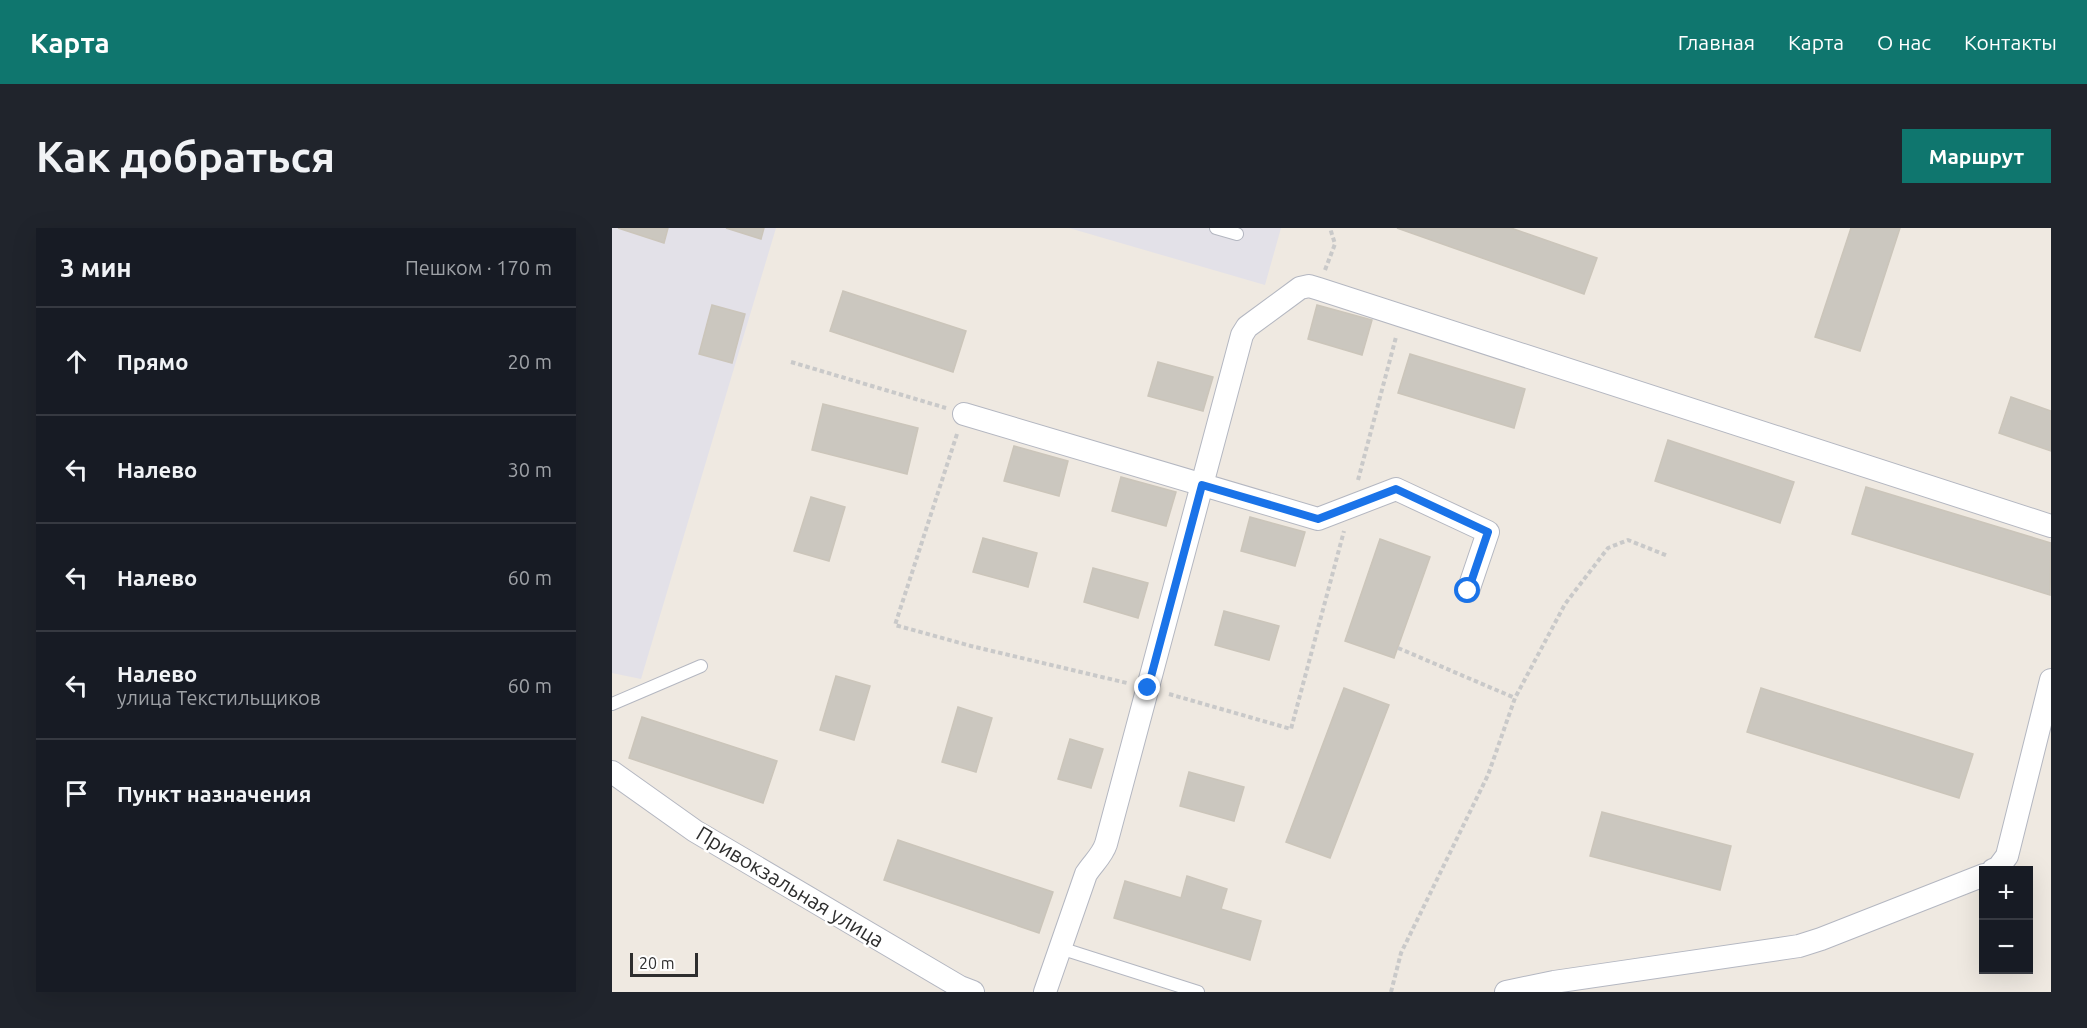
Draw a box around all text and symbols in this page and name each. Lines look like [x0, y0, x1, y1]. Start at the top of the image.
text: Карта [30, 27, 110, 58]
text: Главная [1678, 30, 1755, 54]
text: Карта [1788, 30, 1844, 54]
text: О нас [1877, 30, 1931, 54]
text: Контакты [1964, 30, 2057, 54]
button: Маршрут [1902, 129, 2051, 183]
text: Как добраться [36, 133, 335, 180]
text: 3 мин [60, 253, 132, 282]
text: Пешком · 170 m [405, 256, 552, 279]
icon: ahead [60, 345, 93, 378]
text: Прямо [117, 349, 188, 374]
text: 20 m [508, 350, 552, 373]
icon: left [60, 453, 93, 486]
text: Налево [117, 457, 197, 482]
text: 30 m [508, 458, 552, 481]
icon: left [60, 561, 93, 594]
text: Налево [117, 565, 197, 590]
text: 60 m [508, 566, 552, 589]
route start [1454, 577, 1480, 603]
text: Налево [117, 661, 197, 686]
icon: left [60, 669, 93, 702]
text: 60 m [508, 674, 552, 697]
route end [1134, 674, 1160, 700]
text: улица Текстильщиков [117, 686, 321, 709]
icon: arrive [60, 777, 93, 810]
text: Пункт назначения [117, 781, 311, 806]
street label: Привокзальная улица [692, 821, 889, 952]
map controls [1979, 866, 2033, 974]
button: + [1979, 866, 2033, 920]
button: − [1979, 920, 2033, 974]
scale bar [630, 950, 698, 978]
text: 20 m [639, 954, 675, 972]

